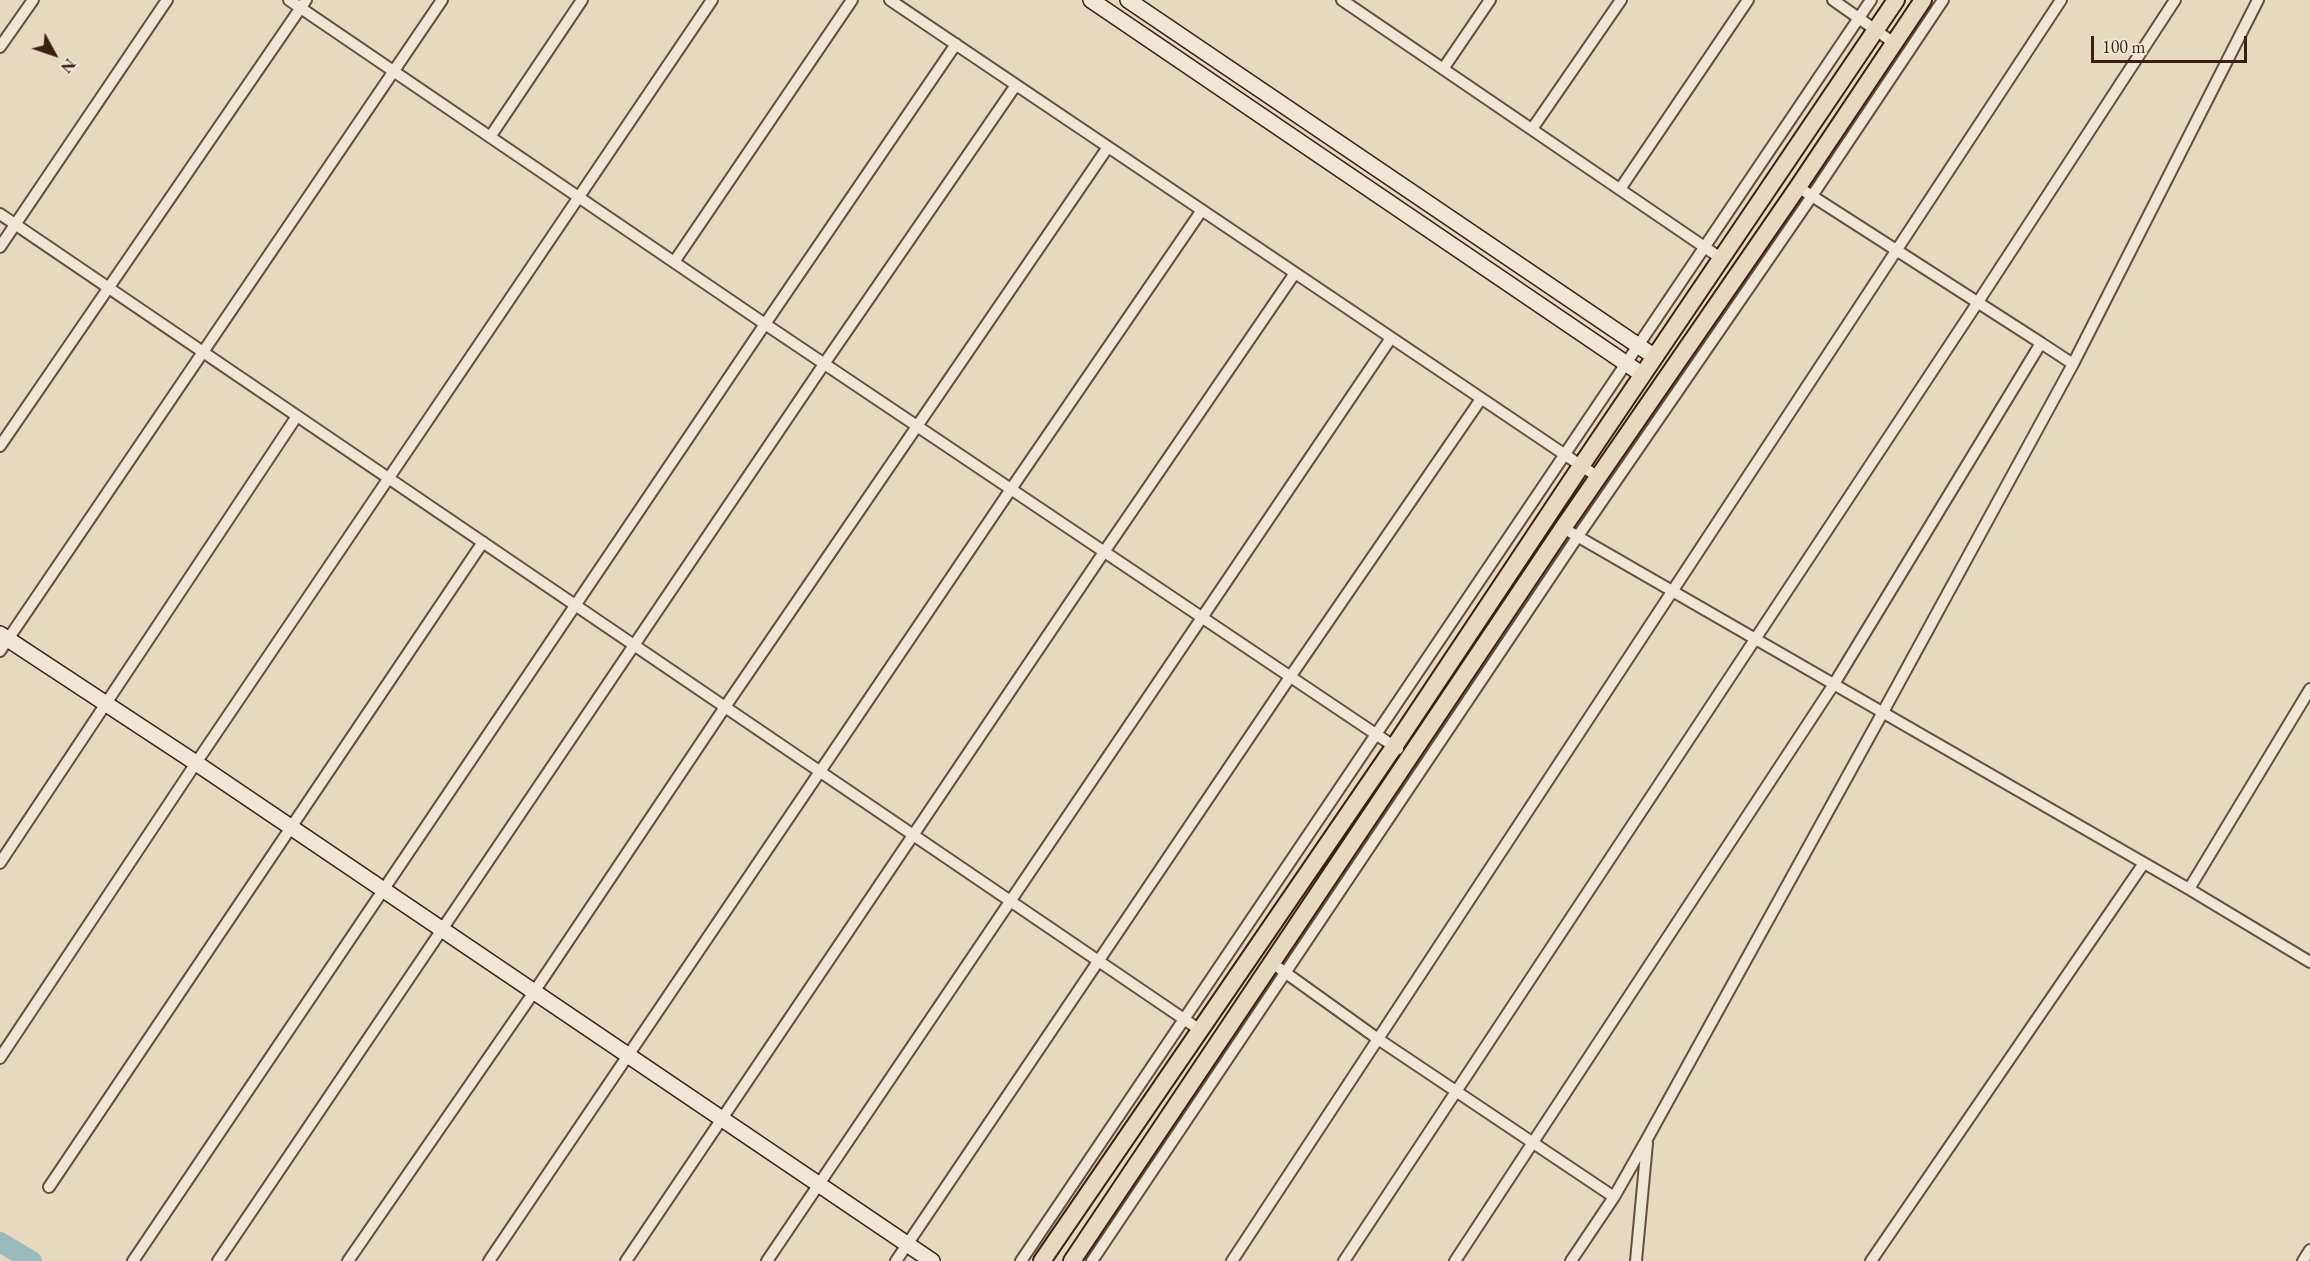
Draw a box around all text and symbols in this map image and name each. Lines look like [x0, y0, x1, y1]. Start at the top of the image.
north arrow [24, 24, 84, 84]
scale bar [2094, 24, 2250, 62]
text: 100 m [2102, 35, 2146, 58]
text: N [56, 54, 80, 78]

